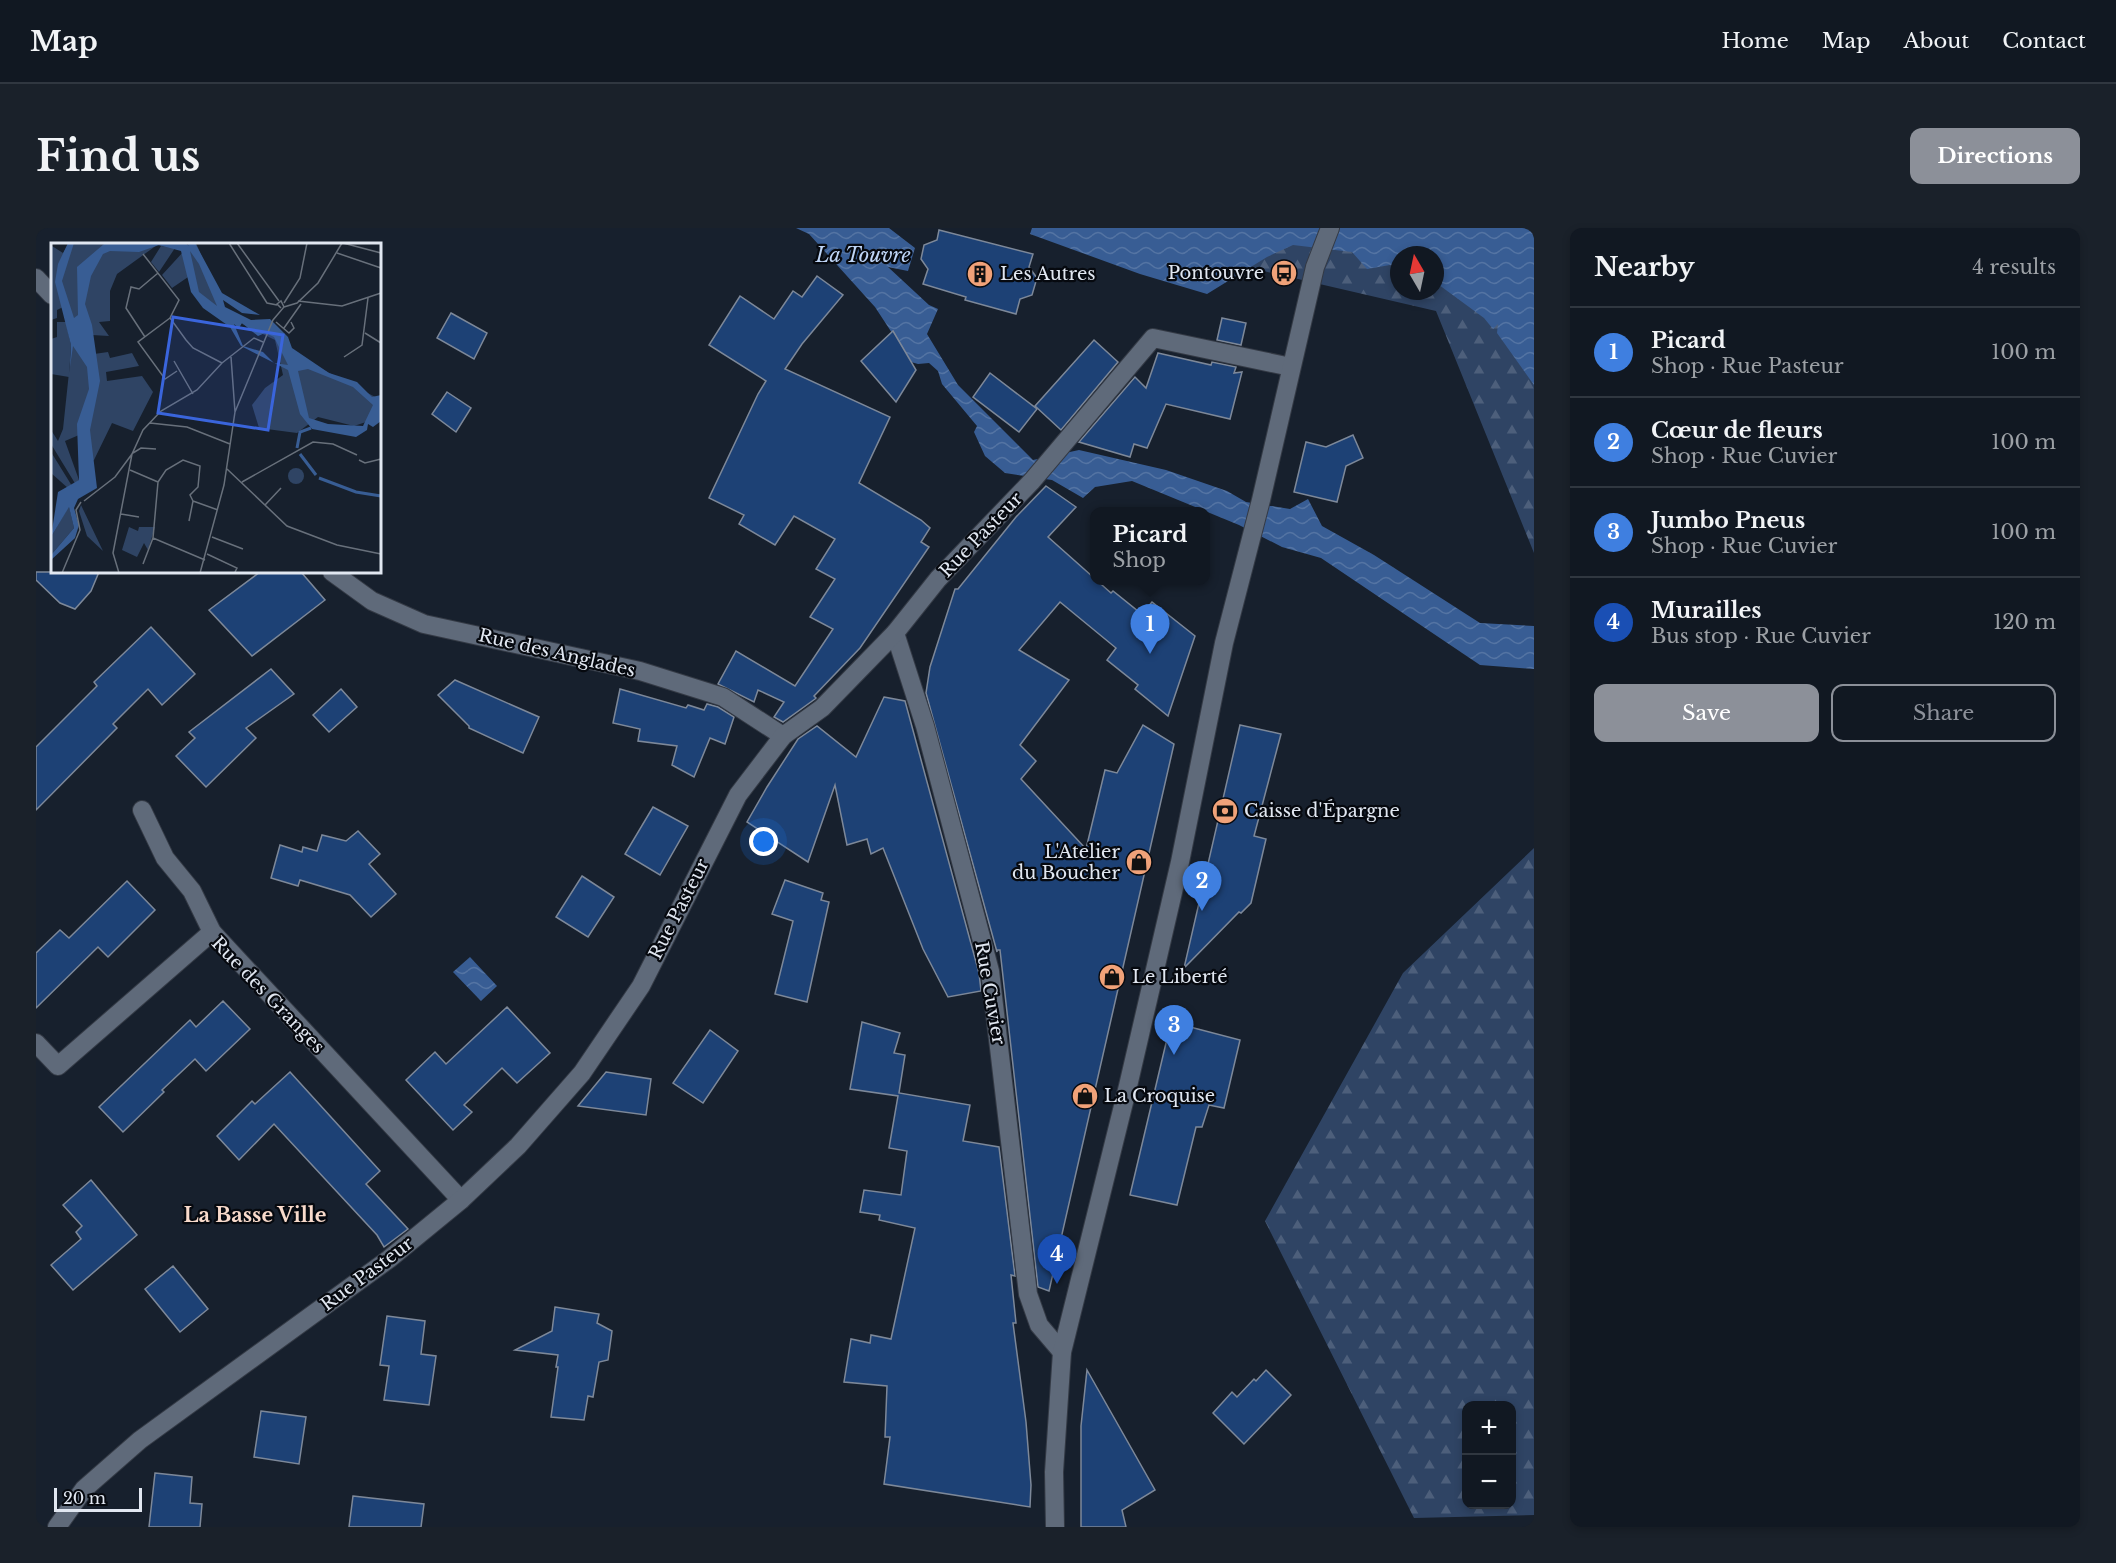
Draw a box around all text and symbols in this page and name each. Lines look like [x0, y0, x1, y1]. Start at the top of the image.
text: Map [30, 24, 98, 59]
text: Home [1722, 28, 1789, 54]
text: Map [1822, 28, 1870, 54]
text: About [1903, 28, 1969, 54]
text: Contact [2002, 28, 2086, 54]
button: Directions [1910, 128, 2080, 184]
text: Find us [36, 130, 200, 182]
inset map [51, 243, 381, 573]
water label: La Touvre [814, 243, 911, 267]
north arrow [1390, 246, 1444, 300]
text: Nearby [1594, 251, 1695, 283]
text: 4 results [1972, 255, 2056, 279]
bus stop icon: Pontouvre [1269, 258, 1299, 288]
building icon: Les Autres [965, 259, 995, 289]
place label: Pontouvre [1168, 262, 1264, 284]
place label: Les Autres [1000, 263, 1095, 285]
text: Picard [1651, 327, 1726, 354]
text: 1 [1609, 340, 1618, 364]
text: 100 m [1991, 340, 2056, 364]
text: Shop · Rue Pasteur [1651, 354, 1843, 378]
text: Cœur de fleurs [1651, 417, 1823, 444]
text: 2 [1607, 430, 1620, 454]
text: 100 m [1991, 430, 2056, 454]
text: Shop · Rue Cuvier [1651, 444, 1837, 468]
street label: Rue Pasteur [935, 488, 1027, 582]
popup [1090, 507, 1210, 585]
text: Jumbo Pneus [1651, 507, 1805, 534]
text: 3 [1607, 520, 1620, 544]
text: 100 m [1991, 520, 2056, 544]
text: Picard [1113, 521, 1187, 548]
text: Shop · Rue Cuvier [1651, 534, 1837, 558]
text: Shop [1113, 548, 1166, 572]
text: Murailles [1651, 597, 1762, 624]
pin: 1 [1130, 604, 1170, 654]
text: 4 [1607, 610, 1620, 634]
text: 120 m [1993, 610, 2056, 634]
street label: Rue des Anglades [476, 624, 638, 682]
text: Bus stop · Rue Cuvier [1651, 624, 1871, 648]
button: Save [1594, 684, 1819, 742]
button: Share [1831, 684, 2056, 742]
bank icon: Caisse d'Épargne [1210, 796, 1240, 826]
place label: Caisse d'Épargne [1244, 799, 1400, 822]
your location [749, 827, 778, 856]
place label: L'Atelier du Boucher [1012, 841, 1120, 884]
shop icon: L'Atelier du Boucher [1124, 847, 1154, 877]
street label: Rue Pasteur [644, 855, 714, 963]
pin: 2 [1182, 862, 1222, 911]
street label: Rue des Granges [207, 932, 329, 1058]
street label: Rue Cuvier [970, 940, 1010, 1047]
shop icon: Le Liberté [1097, 962, 1127, 992]
place label: Le Liberté [1132, 966, 1228, 988]
pin: 3 [1154, 1006, 1194, 1055]
shop icon: La Croquise [1070, 1081, 1100, 1111]
place label: La Croquise [1104, 1085, 1215, 1107]
district label: La Basse Ville [183, 1203, 327, 1227]
street label: Rue Pasteur [317, 1232, 418, 1316]
pin: 4 [1038, 1234, 1076, 1284]
map controls [1462, 1401, 1516, 1509]
button: + [1462, 1401, 1516, 1455]
button: − [1462, 1455, 1516, 1509]
scale bar [54, 1485, 142, 1512]
text: 20 m [63, 1488, 106, 1508]

